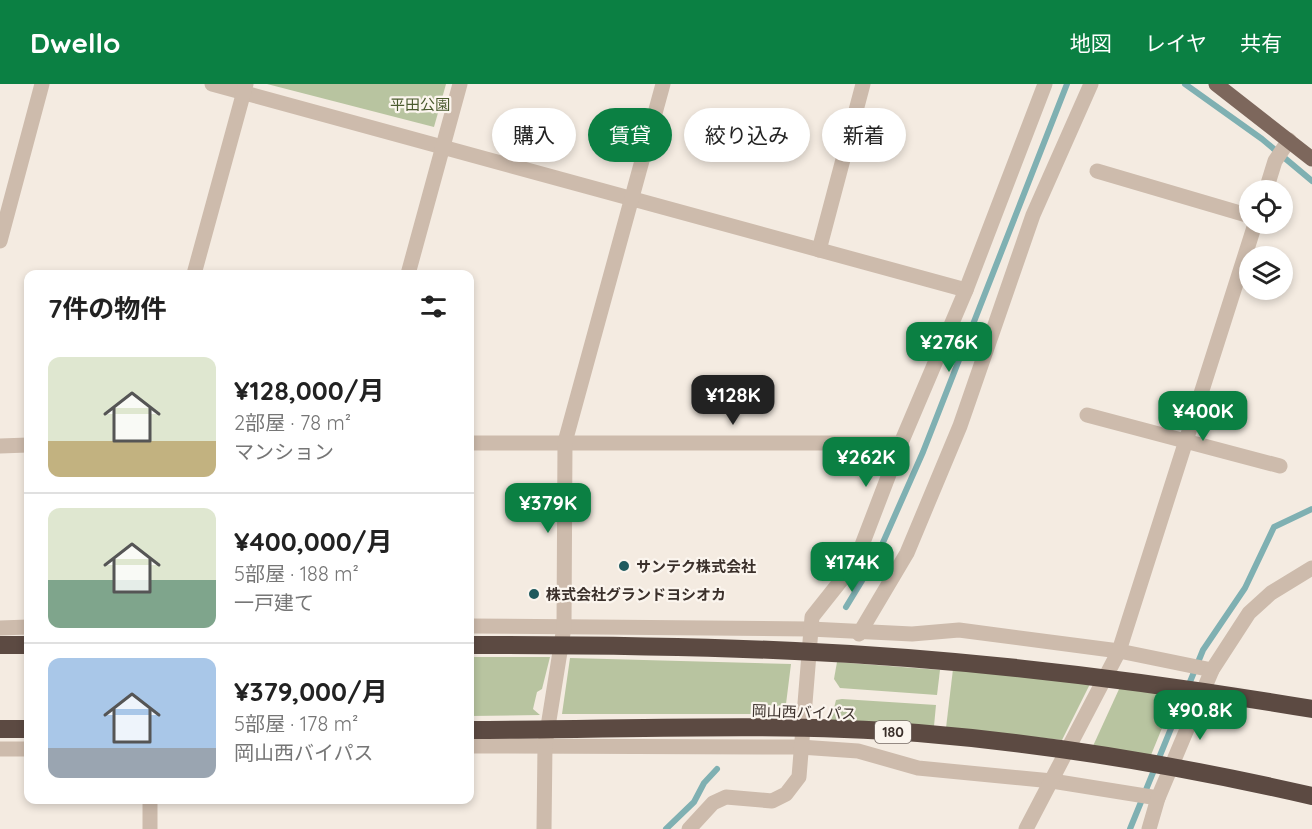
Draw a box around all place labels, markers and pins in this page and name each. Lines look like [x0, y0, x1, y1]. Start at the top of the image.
pin: ¥276K [907, 322, 991, 373]
pin: ¥128K [691, 375, 775, 426]
pin: ¥400K [1161, 391, 1245, 442]
pin: ¥262K [824, 437, 908, 488]
pin: ¥379K [506, 483, 590, 534]
pin: ¥174K [810, 542, 894, 593]
place label: サンテク株式会社 [636, 557, 756, 576]
marker: サンテク株式会社 [617, 559, 631, 573]
place label: 株式会社グランドヨシオカ [546, 585, 726, 604]
marker: 株式会社グランドヨシオカ [527, 587, 541, 601]
pin: ¥90.8K [1151, 690, 1249, 741]

